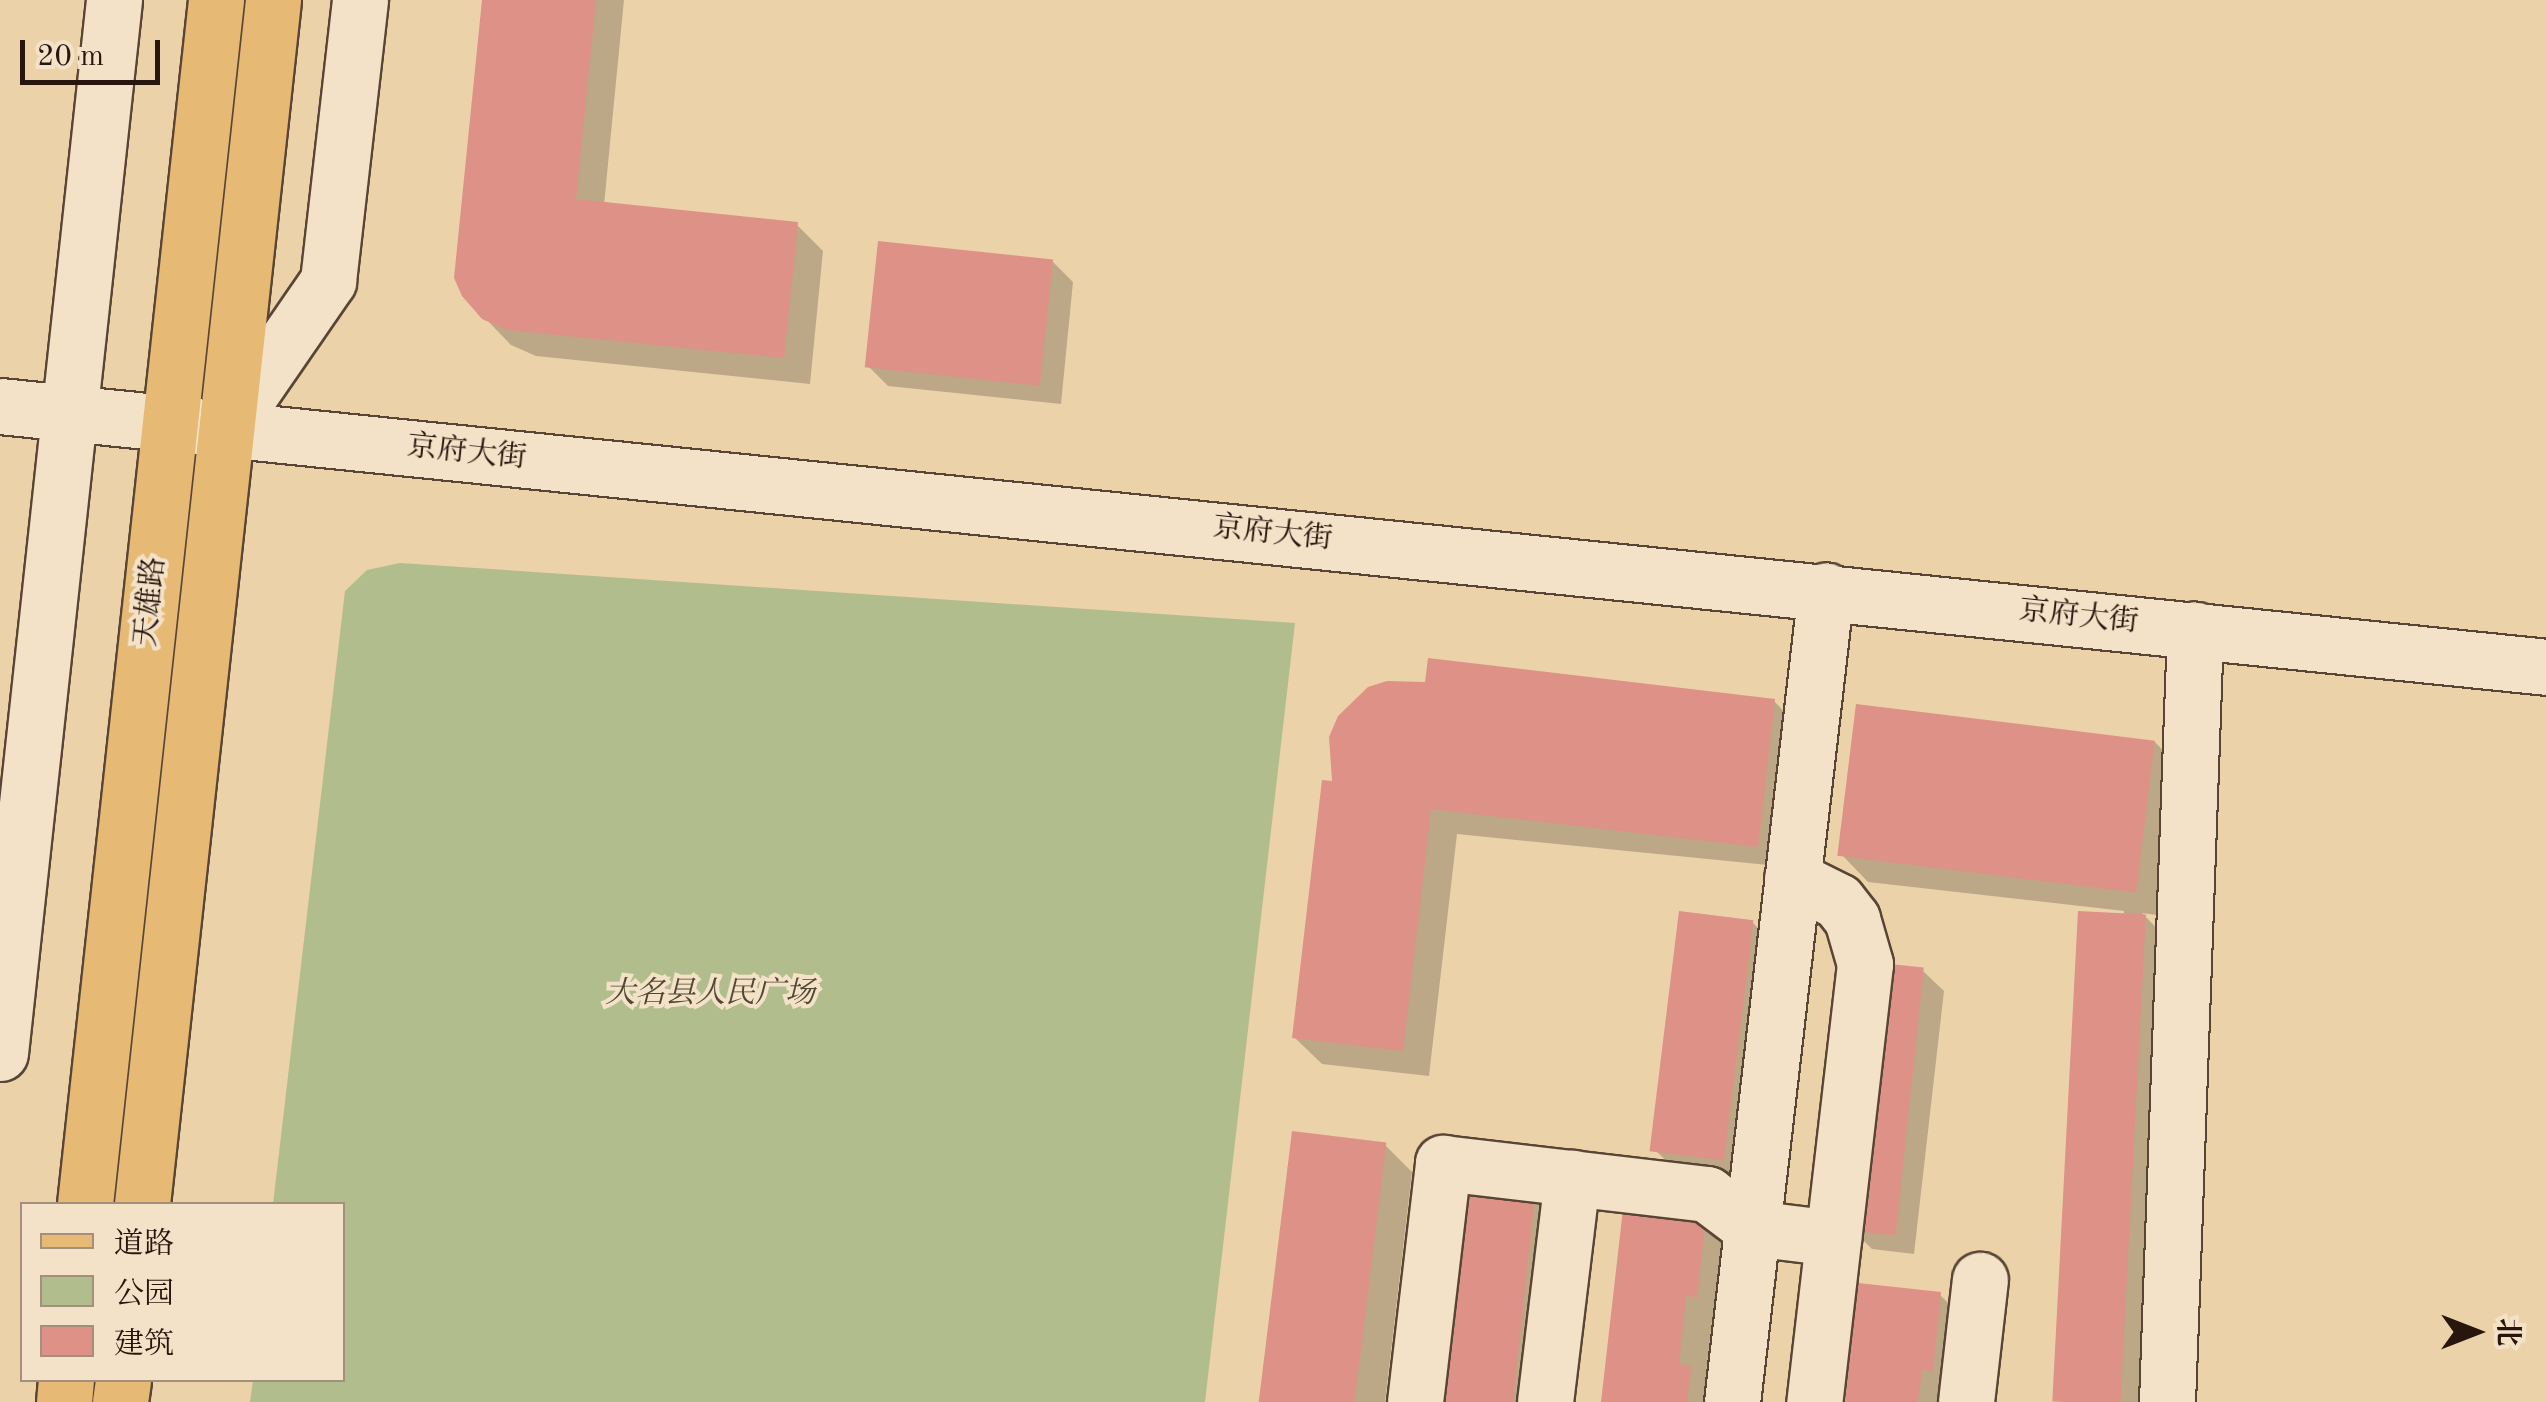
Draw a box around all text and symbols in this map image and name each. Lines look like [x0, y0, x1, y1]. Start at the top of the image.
scale bar [25, 20, 165, 82]
text: 20 m [37, 42, 104, 72]
street label: 京府大街 [405, 429, 529, 477]
street label: 京府大街 [1211, 510, 1335, 558]
street label: 天雄路 [128, 555, 174, 649]
street label: 京府大街 [2017, 593, 2141, 641]
park label: 大名县人民广场 [605, 976, 815, 1012]
legend [20, 1202, 345, 1382]
text: 道路 [114, 1230, 174, 1260]
text: 公园 [114, 1280, 174, 1310]
north arrow [2426, 1282, 2526, 1382]
text: 北 [2492, 1318, 2520, 1346]
text: 建筑 [114, 1330, 174, 1360]

